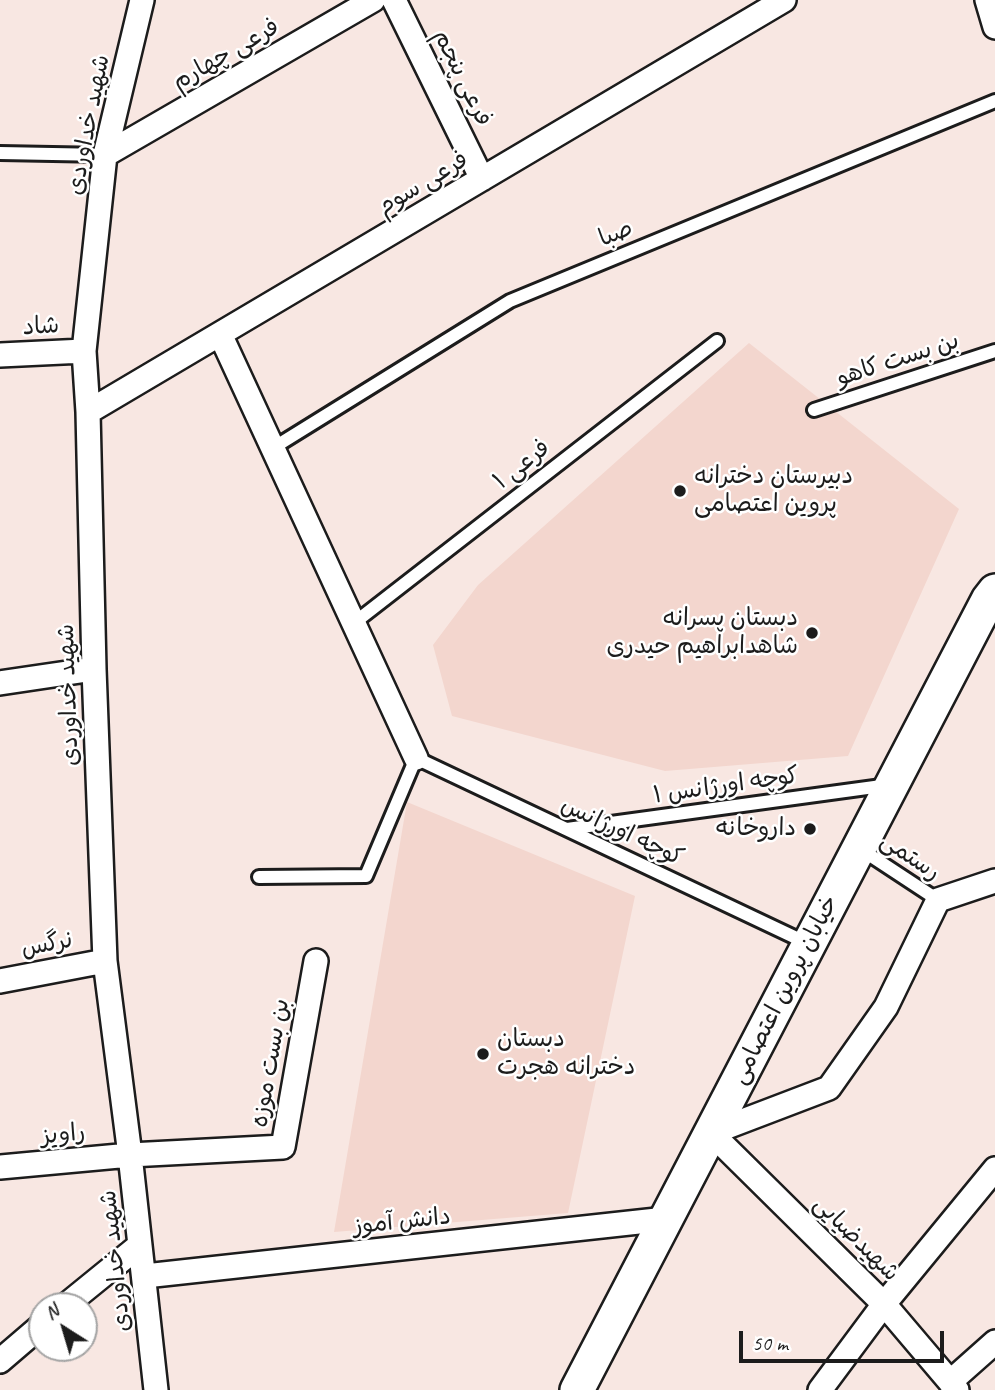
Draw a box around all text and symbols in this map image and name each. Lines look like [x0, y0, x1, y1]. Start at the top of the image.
street label: فرعی چهارم [167, 13, 285, 97]
street label: فرعی پنجم [426, 25, 498, 131]
street label: شهید خداوردی [61, 52, 117, 198]
street label: فرعی سوم [372, 146, 474, 222]
street label: صبا [595, 214, 637, 254]
street label: شاد [22, 312, 60, 342]
street label: بن بست کاهو [833, 327, 963, 393]
street label: فرعی ۱ [488, 434, 556, 496]
place label: دبیرستان دخترانه پروین اعتصامی [694, 463, 853, 519]
marker: دبیرستان دخترانه پروین اعتصامی [672, 483, 688, 499]
place label: دبستان پسرانه شاهدابراهیم حیدری [607, 605, 798, 661]
street label: شهید خداوردی [52, 623, 86, 767]
marker: دبستان پسرانه شاهدابراهیم حیدری [804, 625, 820, 641]
street label: کوچه اورژانس ۱ [651, 762, 801, 810]
street label: کوچه اورژانس [556, 791, 688, 873]
place label: داروخانه [716, 815, 796, 843]
marker: داروخانه [802, 821, 818, 837]
street label: رستمی [874, 826, 946, 888]
street label: خیابان پروین اعتصامی [725, 891, 845, 1089]
street label: نرگس [19, 926, 75, 964]
street label: بن بست موزه [246, 996, 296, 1130]
place label: دبستان دخترانه هجرت [497, 1026, 635, 1082]
marker: دبستان دخترانه هجرت [475, 1046, 491, 1062]
street label: راویز [39, 1118, 87, 1152]
street label: شهید خداوردی [94, 1189, 138, 1333]
street label: شهیدضیایی [807, 1190, 905, 1288]
street label: دانش آموز [352, 1203, 452, 1241]
north arrow [28, 1292, 98, 1362]
text: N [40, 1299, 63, 1325]
scale bar [743, 1316, 948, 1360]
text: 50 m [752, 1330, 788, 1356]

